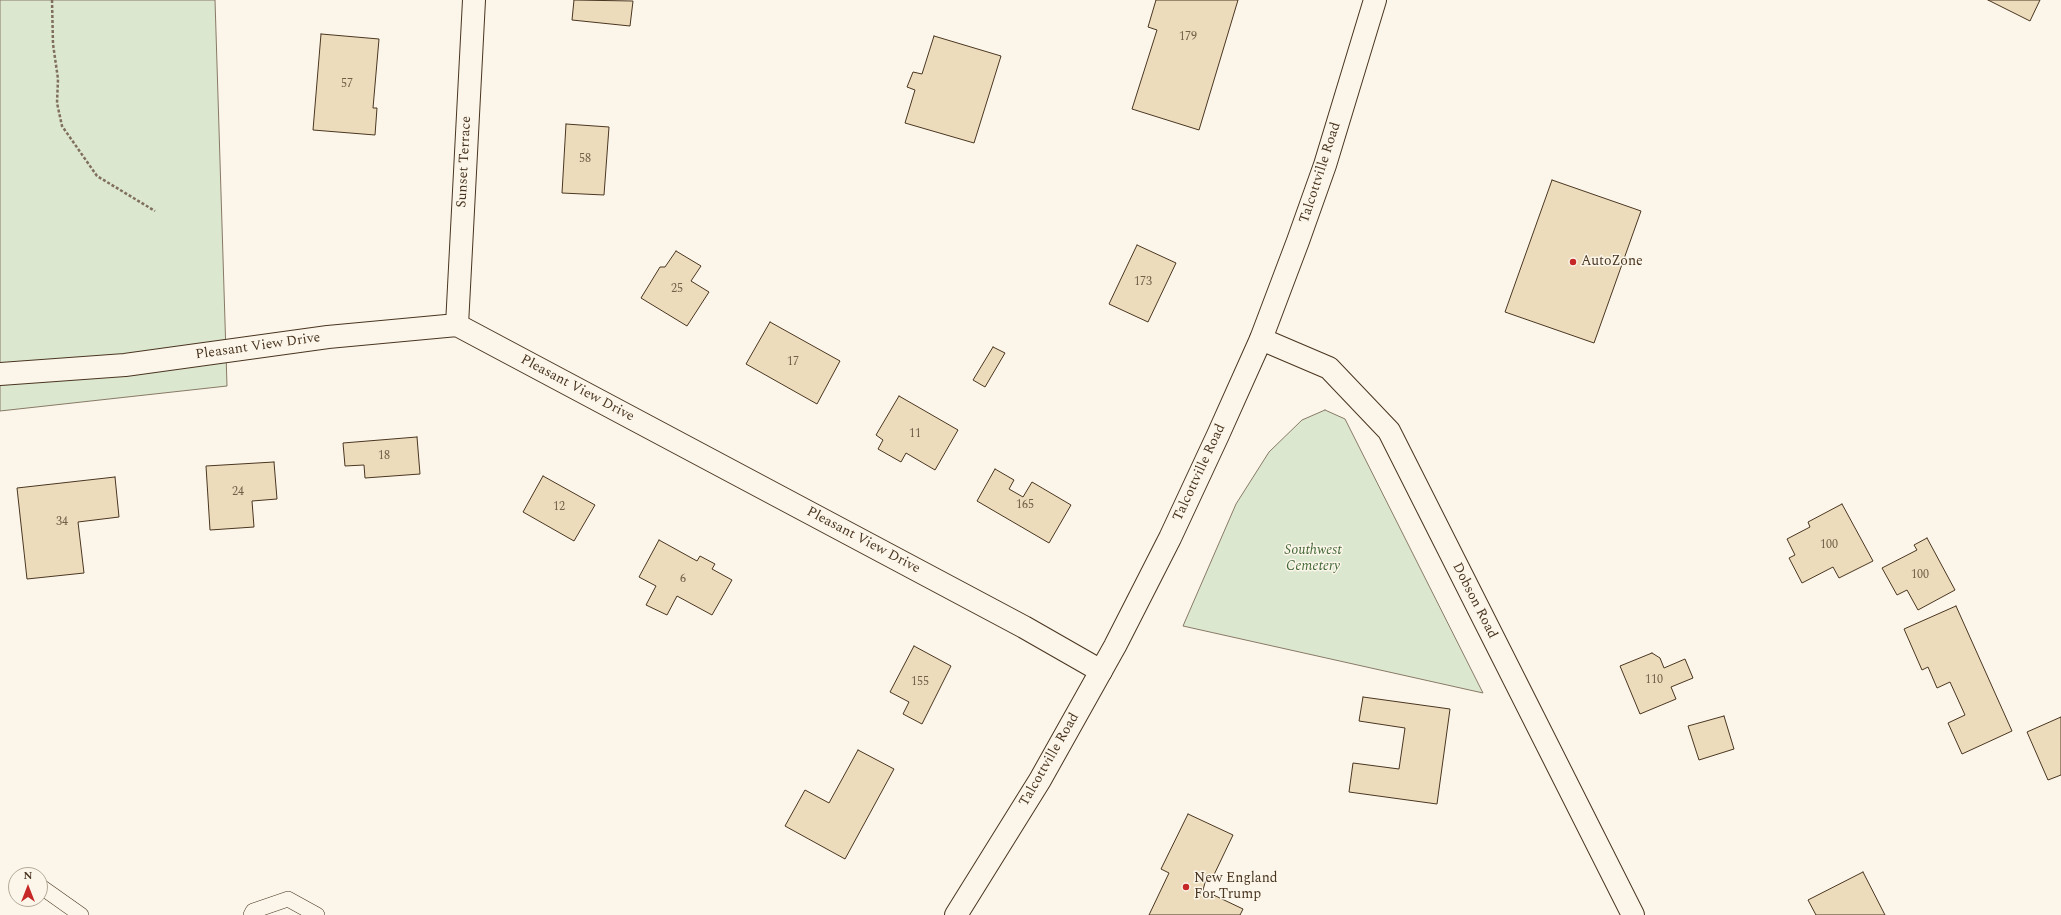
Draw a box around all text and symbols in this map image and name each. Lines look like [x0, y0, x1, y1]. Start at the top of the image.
house number: 179 [1179, 31, 1197, 45]
house number: 57 [341, 78, 353, 92]
street label: Sunset Terrace [454, 116, 476, 208]
street label: Talcottville Road [1297, 120, 1345, 226]
house number: 58 [579, 153, 591, 167]
place label: AutoZone [1581, 254, 1643, 270]
marker: AutoZone [1568, 257, 1578, 267]
house number: 173 [1134, 276, 1152, 290]
house number: 25 [671, 283, 683, 297]
street label: Pleasant View Drive [194, 330, 322, 364]
street label: Pleasant View Drive [517, 352, 637, 426]
house number: 17 [787, 356, 799, 370]
street label: Talcottville Road [1170, 422, 1230, 524]
house number: 11 [909, 428, 921, 442]
house number: 18 [378, 450, 390, 464]
house number: 24 [232, 486, 244, 500]
house number: 165 [1016, 499, 1034, 513]
house number: 12 [553, 501, 565, 515]
street label: Pleasant View Drive [803, 504, 923, 578]
house number: 34 [56, 516, 68, 530]
house number: 100 [1820, 539, 1838, 553]
park label: Southwest Cemetery [1284, 543, 1342, 576]
street label: Dobson Road [1448, 560, 1500, 642]
house number: 100 [1911, 569, 1929, 583]
house number: 6 [680, 573, 686, 587]
house number: 110 [1645, 674, 1663, 688]
house number: 155 [911, 676, 929, 690]
street label: Talcottville Road [1016, 710, 1084, 810]
north arrow [8, 867, 48, 907]
text: N [24, 867, 32, 884]
place label: New England For Trump [1194, 871, 1278, 904]
marker: New England For Trump [1181, 882, 1191, 892]

